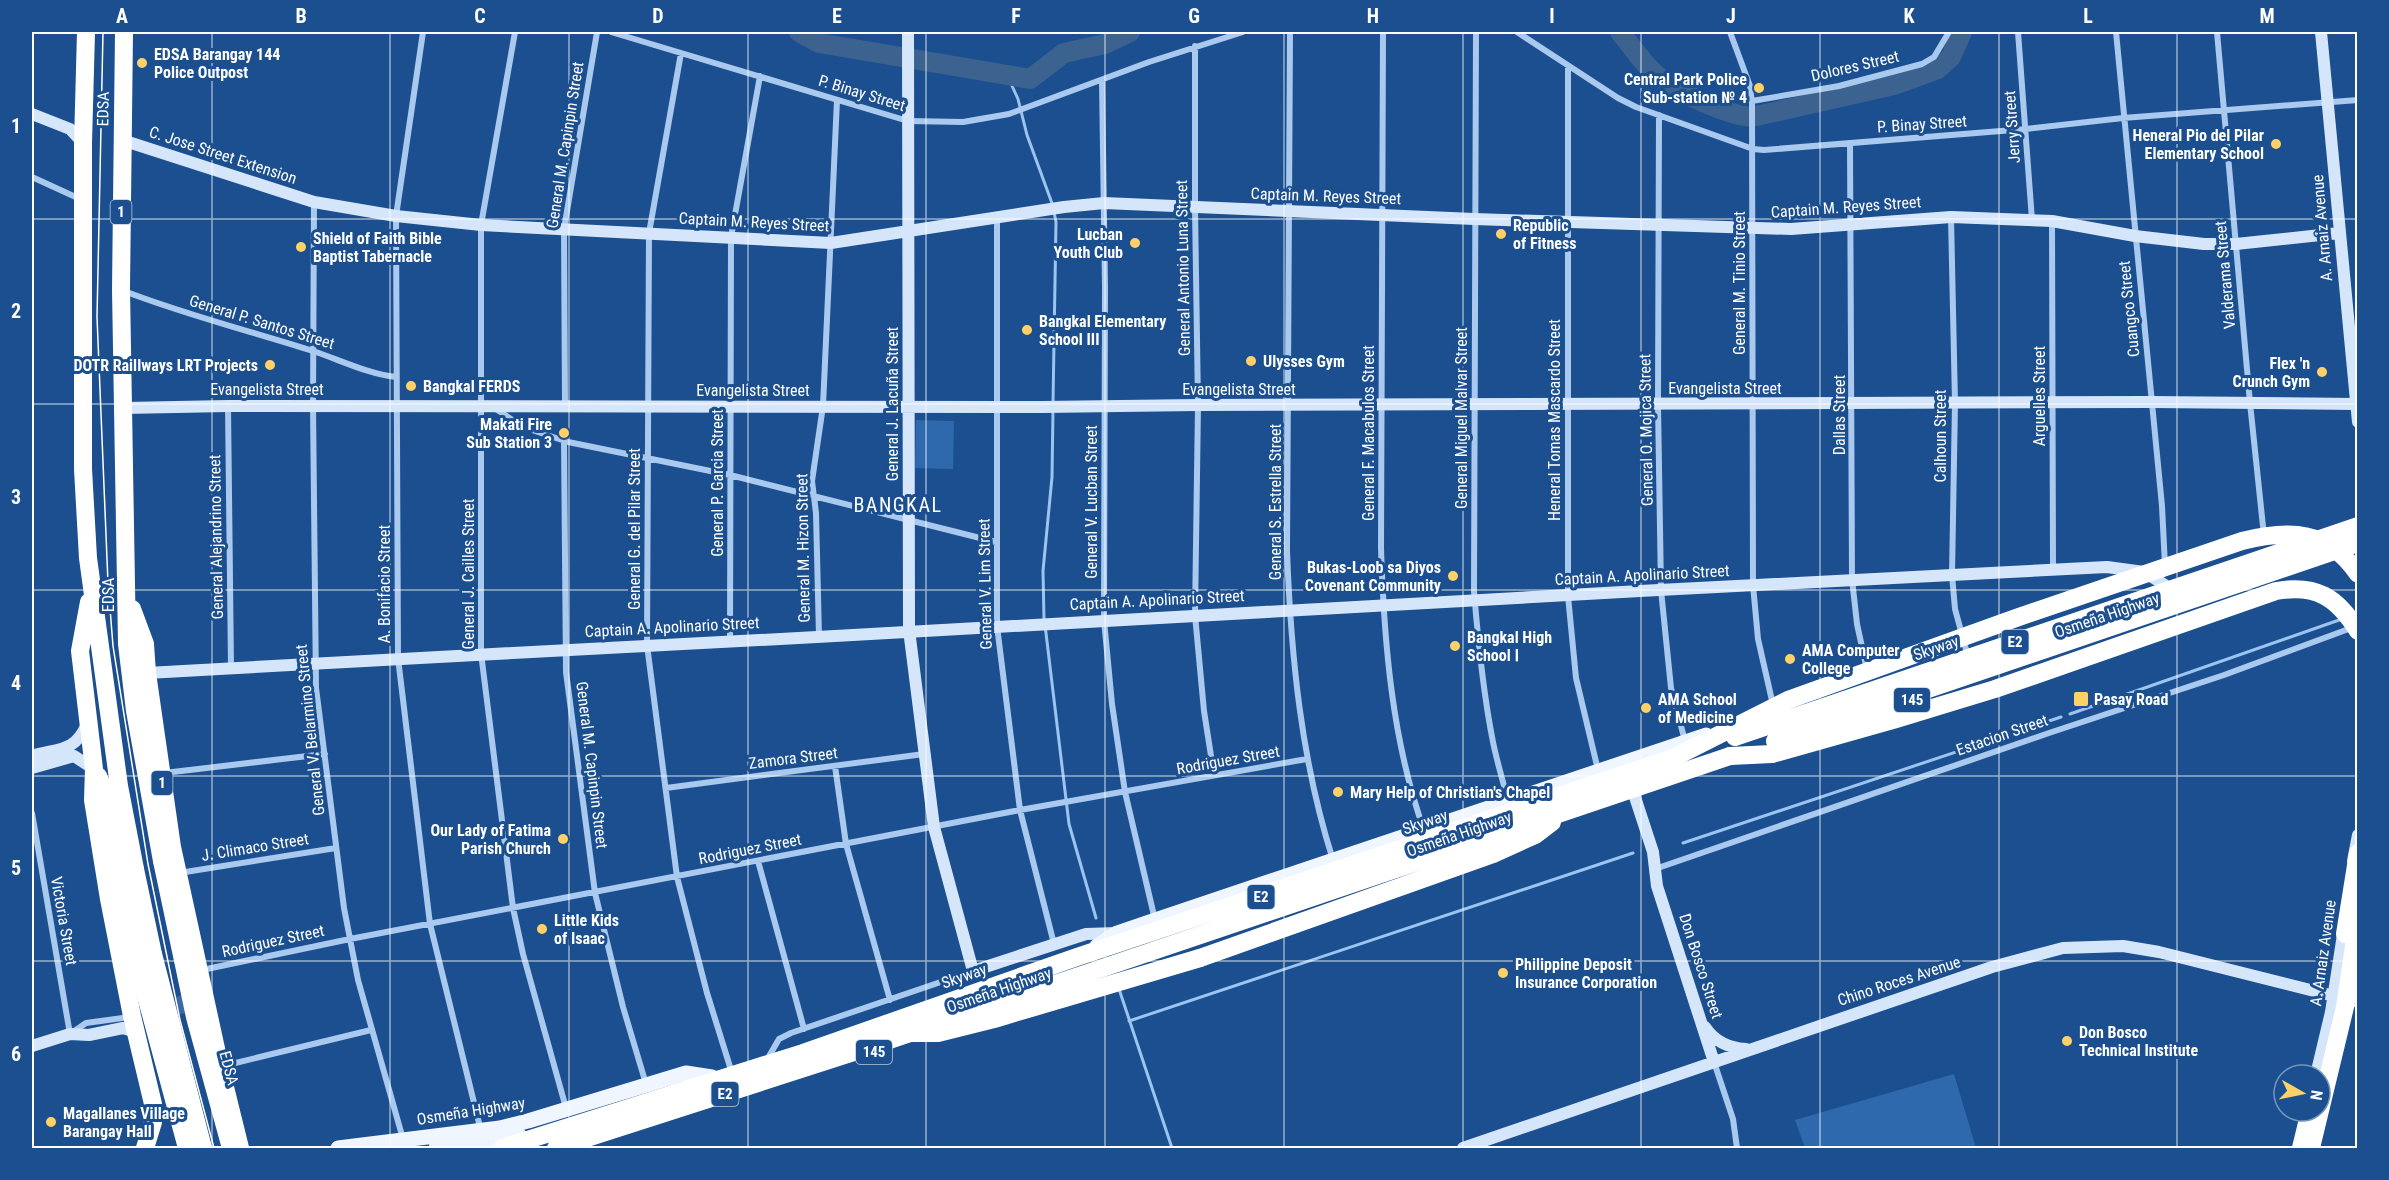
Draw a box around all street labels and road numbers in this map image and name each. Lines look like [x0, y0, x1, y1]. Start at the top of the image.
street label: Dolores Street [1809, 47, 1901, 85]
street label: General M. Capinpin Street [542, 60, 588, 230]
street label: P. Binay Street [816, 71, 908, 115]
street label: Jerry Street [2000, 90, 2024, 164]
street label: EDSA [93, 92, 113, 126]
street label: P. Binay Street [1877, 111, 1968, 137]
street label: C. Jose Street Extension [147, 122, 299, 188]
street label: A. Arnaiz Avenue [2308, 174, 2336, 282]
street label: General Antonio Luna Street [1172, 180, 1194, 356]
street label: Captain M. Reyes Street [1250, 184, 1402, 208]
street label: Captain M. Reyes Street [1770, 192, 1922, 222]
road number: 1 [110, 200, 132, 224]
street label: Captain M. Reyes Street [678, 209, 830, 235]
street label: General M. Tinio Street [1730, 211, 1749, 355]
street label: Valderama Street [2211, 220, 2239, 330]
street label: Cuangco Street [2114, 260, 2144, 358]
street label: General P. Santos Street [187, 291, 337, 353]
street label: Heneral Tomas Mascardo Street [1545, 319, 1564, 521]
street label: General J. Lacuña Street [883, 327, 902, 481]
street label: General Miguel Malvar Street [1452, 327, 1471, 509]
street label: General F. Macabulos Street [1359, 345, 1378, 521]
street label: Arguelles Street [2030, 346, 2049, 446]
street label: General O. Mojica Street [1635, 354, 1657, 506]
street label: Dallas Street [1830, 375, 1849, 455]
street label: Evangelista Street [1668, 379, 1782, 398]
street label: Evangelista Street [210, 380, 324, 399]
street label: Evangelista Street [1182, 380, 1296, 399]
street label: Evangelista Street [696, 381, 810, 400]
street label: Calhoun Street [1931, 389, 1950, 482]
street label: General P. Garcia Street [708, 409, 727, 557]
street label: General S. Estrella Street [1266, 424, 1285, 580]
street label: General V. Lucban Street [1082, 425, 1101, 579]
street label: General G. del Pilar Street [625, 448, 644, 610]
street label: General Alejandrino Street [205, 454, 227, 619]
street label: General M. Hizon Street [792, 473, 814, 623]
street label: General J. Cailles Street [459, 498, 478, 650]
street label: General V. Lim Street [974, 518, 996, 650]
street label: A. Bonifacio Street [375, 525, 394, 643]
street label: Captain A. Apolinario Street [1554, 561, 1730, 589]
street label: EDSA [99, 578, 118, 612]
street label: Captain A. Apolinario Street [1069, 586, 1245, 614]
street label: Osmeña Highway [2052, 588, 2162, 642]
street label: Captain A. Apolinario Street [584, 613, 760, 641]
road number: E2 [2002, 630, 2028, 654]
street label: Skyway [1911, 631, 1962, 665]
street label: General V. Belarmino Street [292, 643, 328, 817]
street label: General M. Capinpin Street [572, 680, 612, 850]
road number: 145 [1894, 688, 1930, 712]
street label: Estacion Street [1954, 710, 2051, 760]
street label: Rodriguez Street [1175, 742, 1281, 778]
street label: Zamora Street [747, 743, 839, 773]
road number: 1 [152, 771, 172, 795]
street label: Skyway [1400, 805, 1451, 839]
street label: Osmeña Highway [1404, 807, 1514, 861]
street label: J. Climaco Street [200, 829, 310, 865]
street label: Rodriguez Street [697, 830, 803, 868]
street label: Victoria Street [47, 875, 81, 967]
road number: E2 [1248, 885, 1274, 909]
street label: A. Arnaiz Avenue [2306, 899, 2340, 1007]
street label: Don Bosco Street [1675, 911, 1727, 1021]
street label: Rodriguez Street [220, 921, 326, 961]
street label: Chino Roces Avenue [1835, 952, 1963, 1010]
street label: Skyway [939, 959, 990, 993]
street label: Osmeña Highway [944, 963, 1054, 1017]
road number: 145 [856, 1040, 892, 1064]
street label: EDSA [215, 1049, 243, 1087]
road number: E2 [712, 1082, 738, 1106]
street label: Osmeña Highway [415, 1093, 527, 1129]

